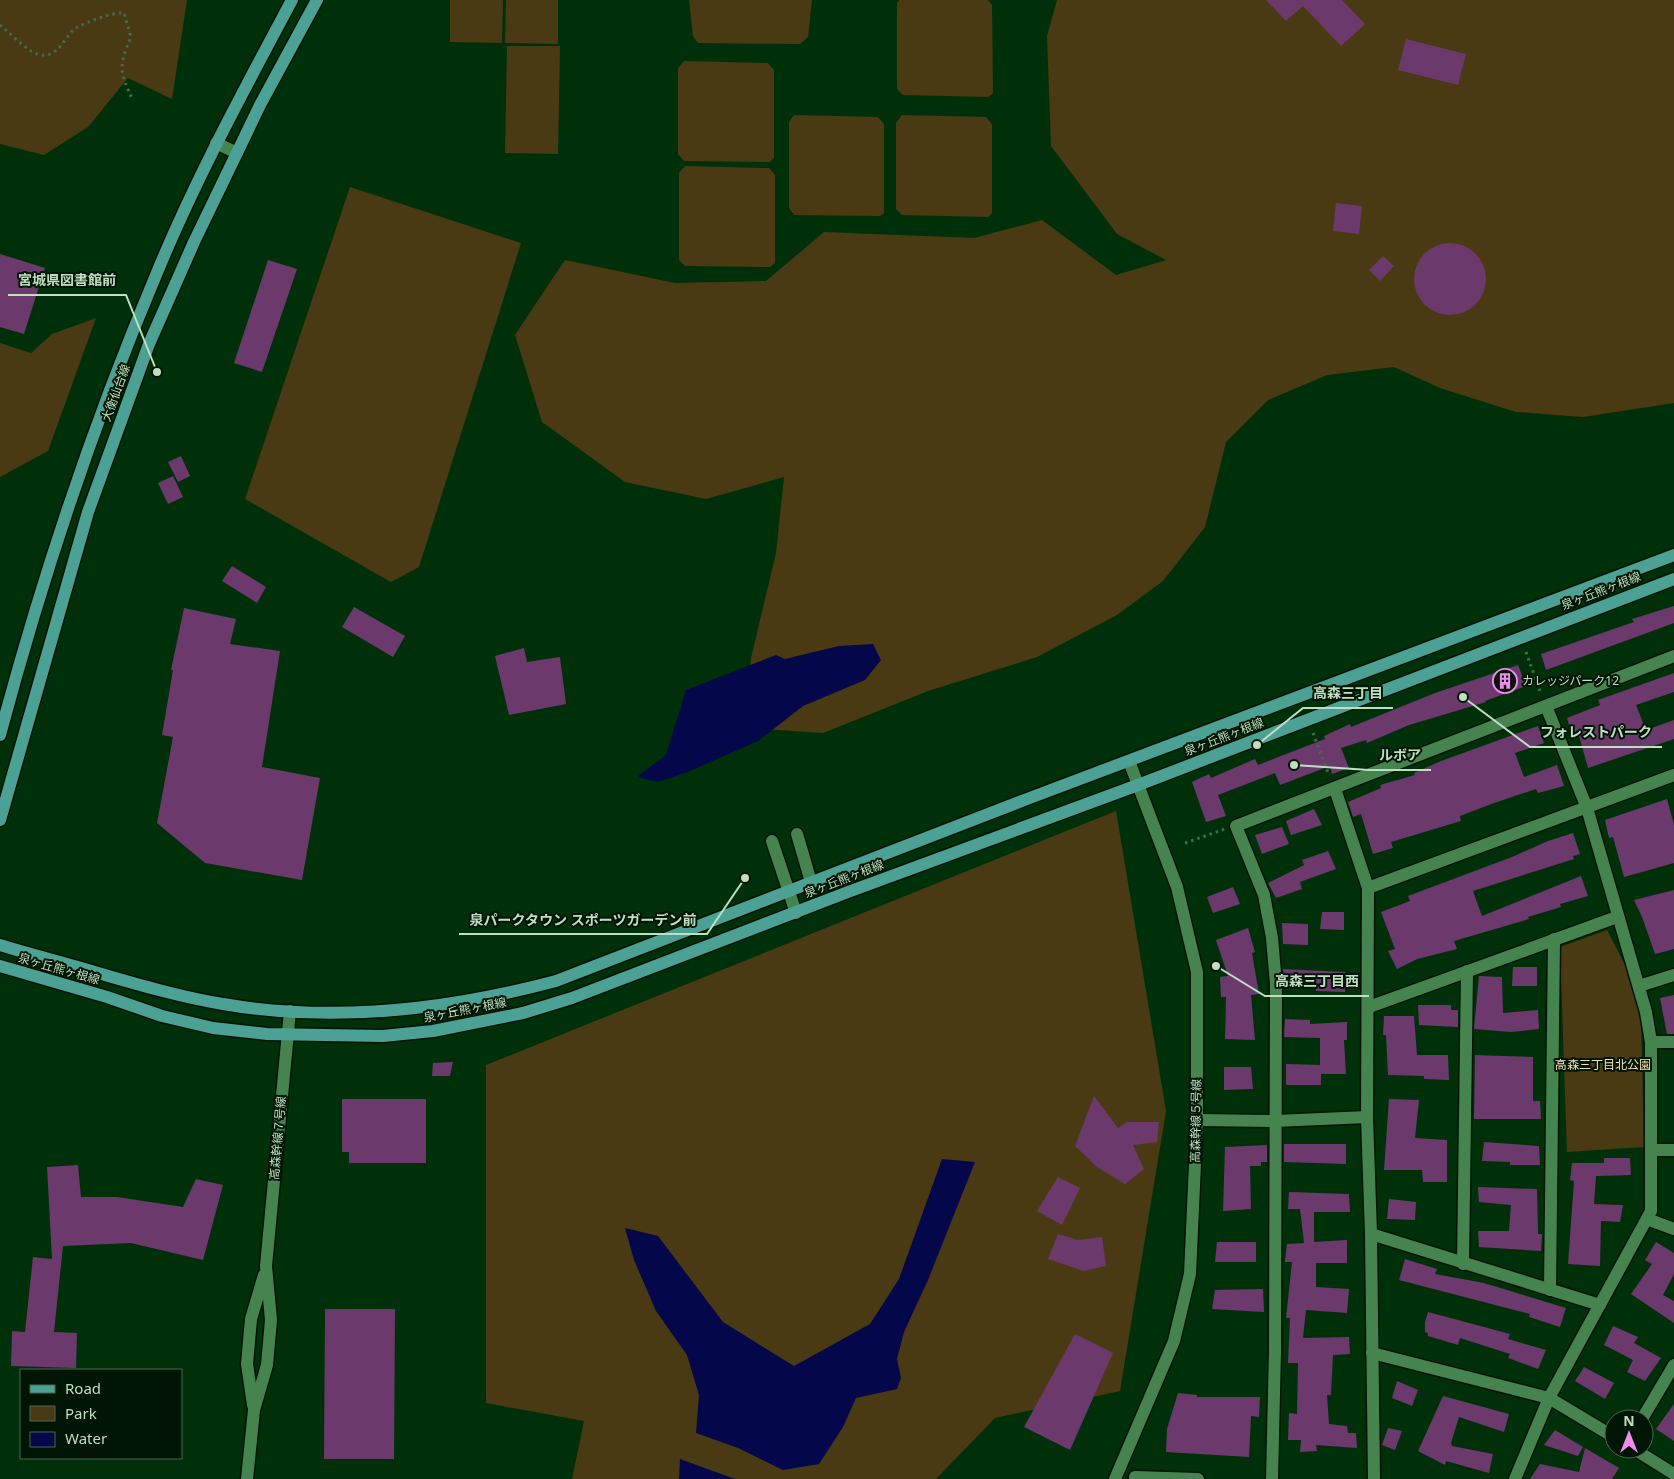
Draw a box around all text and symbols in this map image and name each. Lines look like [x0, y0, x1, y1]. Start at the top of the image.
callout: 宮城県図書館前 [8, 266, 126, 295]
text: 宮城県図書館前 [18, 270, 116, 289]
street label: 大衡仙台線 [97, 362, 134, 424]
street label: 泉ヶ丘熊ヶ根線 [1559, 568, 1643, 614]
building icon: カレッジパーク12 [1492, 668, 1518, 694]
place label: カレッジパーク12 [1522, 672, 1619, 689]
callout: 高森三丁目 [1303, 679, 1393, 708]
text: 高森三丁目 [1313, 683, 1383, 702]
street label: 泉ヶ丘熊ヶ根線 [1182, 714, 1266, 760]
callout: フォレストパーク [1530, 718, 1662, 747]
text: フォレストパーク [1540, 722, 1652, 741]
callout: ルボア [1369, 741, 1431, 770]
text: ルボア [1379, 745, 1421, 764]
street label: 泉ヶ丘熊ヶ根線 [802, 856, 886, 902]
callout: 泉パークタウン スポーツガーデン前 [459, 905, 707, 934]
text: 泉パークタウン スポーツガーデン前 [470, 910, 696, 929]
street label: 泉ヶ丘熊ヶ根線 [16, 949, 102, 988]
callout: 高森三丁目西 [1265, 967, 1369, 996]
text: 高森三丁目西 [1275, 971, 1359, 990]
street label: 泉ヶ丘熊ヶ根線 [422, 993, 508, 1026]
park label: 高森三丁目北公園 [1555, 1056, 1651, 1073]
street label: 高森幹線５号線 [1186, 1079, 1205, 1163]
street label: 高森幹線７号線 [265, 1095, 290, 1181]
legend [20, 1369, 182, 1459]
text: Road [65, 1378, 101, 1398]
text: Park [65, 1403, 97, 1423]
north arrow [1604, 1409, 1654, 1459]
text: N [1623, 1411, 1635, 1430]
text: Water [65, 1428, 107, 1448]

